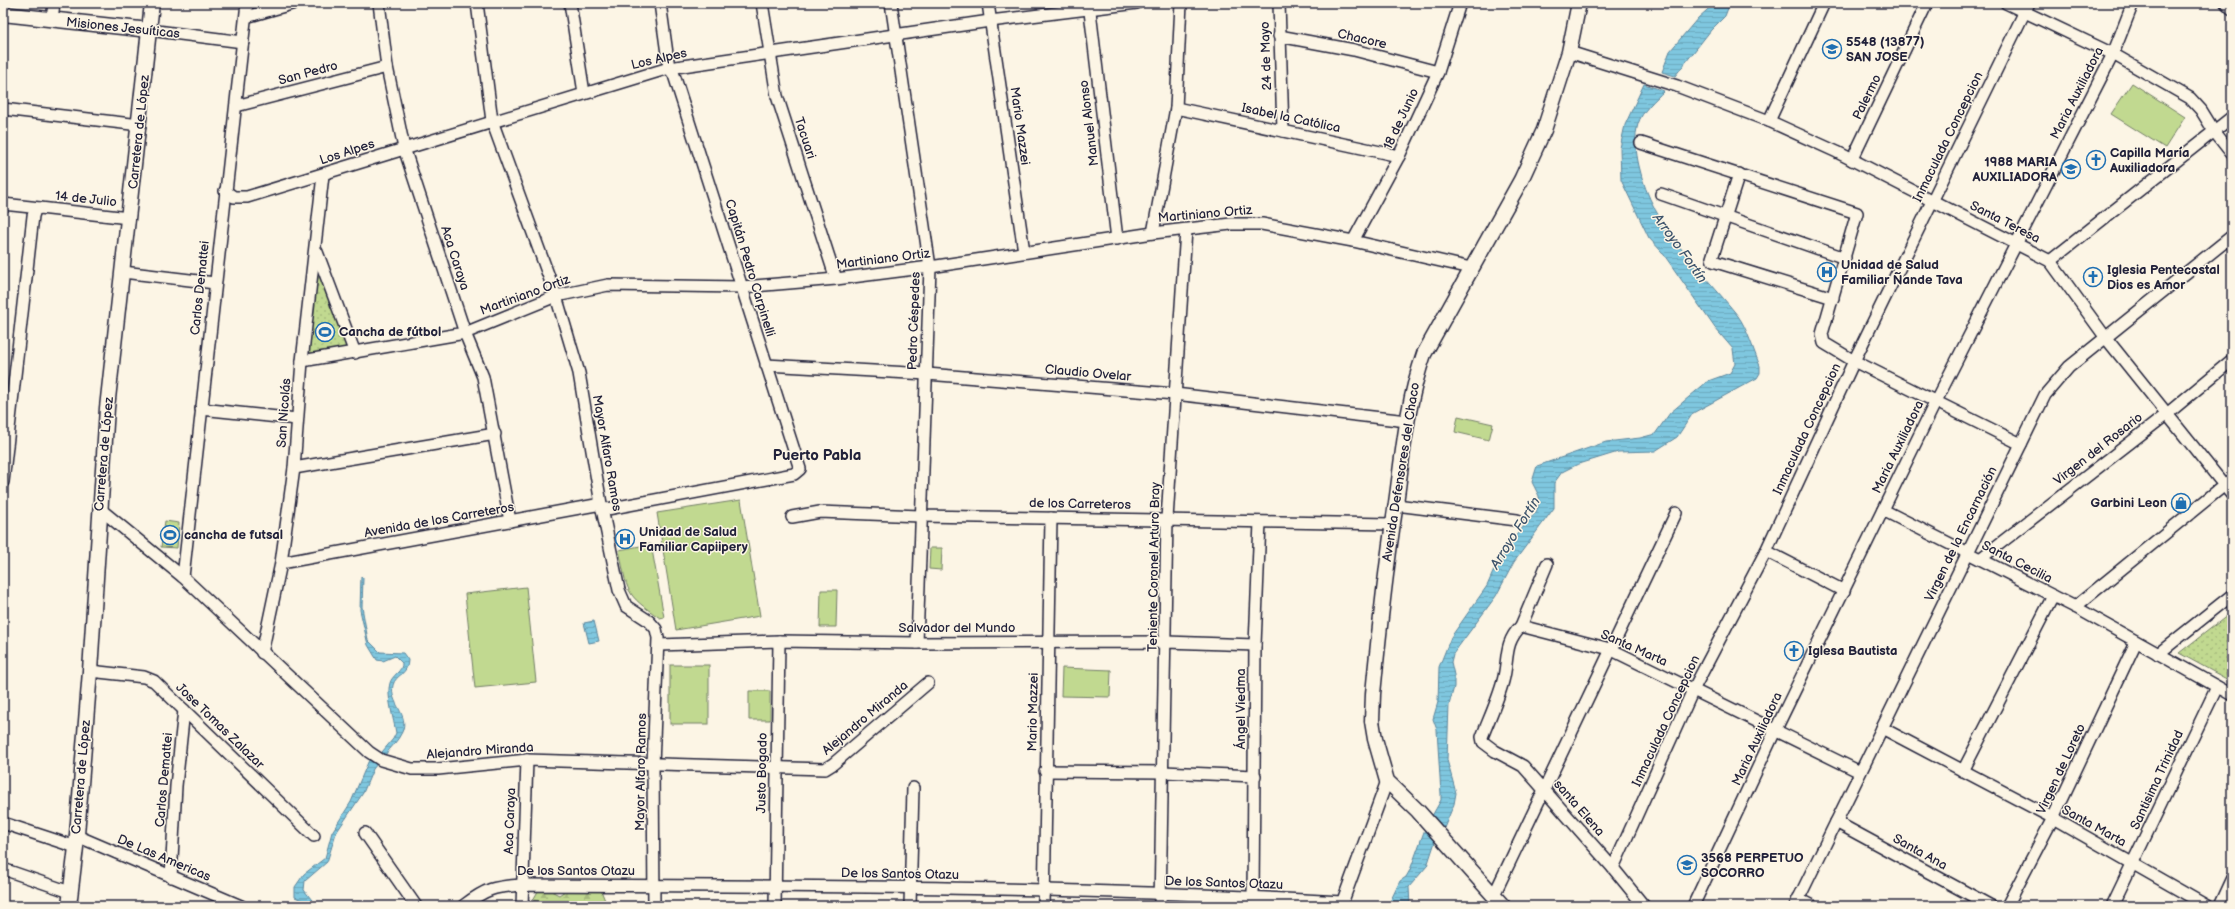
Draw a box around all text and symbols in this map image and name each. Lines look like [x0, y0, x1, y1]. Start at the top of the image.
street label: Misiones Jesuíticas [65, 14, 181, 42]
street label: 24 de Mayo [1257, 21, 1275, 91]
street label: Chacore [1336, 26, 1389, 53]
place label: 5548 (13877) SAN JOSE [1846, 34, 1924, 65]
school or university icon: 5548 (13877) SAN JOSE [1821, 38, 1843, 60]
street label: Maria Auxiliadora [2047, 44, 2107, 142]
street label: Los Alpes [629, 45, 689, 73]
street label: San Pedro [277, 57, 339, 89]
street label: Inmaculada Concepcion [1909, 69, 1987, 205]
street label: Palermo [1849, 72, 1885, 122]
street label: Carretera de López [125, 73, 153, 190]
street label: Manuel Alonso [1076, 79, 1102, 167]
street label: Mario Mazzei [1007, 86, 1033, 166]
street label: 18 de Junio [1380, 86, 1422, 152]
street label: Isabel la Católica [1240, 100, 1342, 136]
street label: Tacuari [791, 115, 819, 161]
street label: Los Alpes [317, 135, 377, 168]
place label: Capilla María Auxiliadora [2109, 145, 2189, 176]
church icon: Capilla María Auxiliadora [2085, 149, 2107, 171]
place label: 1988 MARIA AUXILIADORA [1971, 154, 2057, 185]
school or university icon: 1988 MARIA AUXILIADORA [2060, 158, 2082, 180]
street label: 14 de Julio [54, 188, 118, 210]
street label: Capitán Pedro Carpinelli [721, 197, 779, 339]
street label: Santa Teresa [1967, 197, 2043, 247]
street label: Martiniano Ortiz [1157, 202, 1253, 226]
water label: Arroyo Fortín [1649, 209, 1711, 286]
street label: Aca Caraya [437, 224, 473, 292]
street label: Carlos Demattei [187, 240, 213, 336]
street label: Martiniano Ortiz [835, 245, 932, 273]
place label: Unidad de Salud Familiar Ñande Tava [1841, 257, 1963, 288]
hospital icon: Unidad de Salud Familiar Ñande Tava [1816, 261, 1838, 283]
place label: Iglesia Pentecostal Dios es Amor [2107, 262, 2220, 293]
church icon: Iglesia Pentecostal Dios es Amor [2082, 266, 2104, 288]
street label: Martiniano Ortiz [478, 271, 573, 319]
street label: Pedro Céspedes [904, 271, 924, 370]
sports icon: Cancha de fútbol [314, 321, 336, 343]
place label: Cancha de fútbol [339, 324, 441, 340]
street label: Claudio Ovelar [1044, 361, 1132, 385]
street label: Inmaculada Concepcion [1770, 361, 1844, 497]
street label: San Nicolás [274, 377, 294, 448]
street label: Avenida Defensores del Chaco [1379, 381, 1423, 563]
street label: Mayor Alfaro Ramos [589, 394, 625, 513]
street label: Carretera de López [91, 395, 117, 512]
street label: Maria Auxiliadora [1869, 398, 1927, 496]
street label: Virgen del Rosario [2050, 409, 2146, 489]
district label: Puerto Pabla [773, 446, 861, 465]
street label: Virgen de la Encarnación [1921, 464, 2001, 604]
street label: Teniente Coronel Arturo Bray [1145, 482, 1163, 652]
shop icon: Garbini Leon [2170, 492, 2192, 514]
water label: Arroyo Fortín [1486, 494, 1544, 573]
street label: de los Carreteros [1029, 495, 1132, 513]
place label: Garbini Leon [2091, 495, 2167, 511]
street label: Avenida de los Carreteros [363, 499, 516, 541]
sports icon: cancha de futsal [159, 524, 181, 546]
place label: Unidad de Salud Familiar Capiipery [639, 524, 748, 555]
place label: cancha de futsal [184, 527, 283, 543]
hospital icon: Unidad de Salud Familiar Capiipery [614, 528, 636, 550]
street label: Santa Cecilia [1979, 537, 2055, 587]
street label: Salvador del Mundo [899, 620, 1015, 636]
street label: Santa Marta [1598, 626, 1670, 670]
church icon: Iglesa Bautista [1783, 640, 1805, 662]
place label: Iglesa Bautista [1808, 643, 1897, 659]
street label: Inmaculada Concepcion [1629, 653, 1703, 789]
street label: Ángel Viedma [1232, 669, 1249, 749]
street label: Mario Mazzei [1024, 672, 1042, 752]
street label: Alejandro Miranda [819, 677, 911, 759]
street label: Jose Tomas Zalazar [172, 680, 268, 772]
street label: Maria Auxiliadora [1728, 690, 1786, 788]
street label: Mayor Alfaro Ramos [632, 712, 650, 831]
street label: Carretera de López [68, 718, 94, 835]
street label: Virgen de Loreto [2033, 721, 2089, 817]
street label: Santisima Trinidad [2127, 728, 2187, 832]
street label: Carlos Demattei [152, 732, 176, 828]
street label: Justo Bogado [753, 732, 771, 814]
street label: Alejandro Miranda [426, 739, 534, 763]
street label: santa Elena [1550, 777, 1608, 839]
street label: Aca Caraya [501, 787, 519, 855]
street label: Santa Marta [2059, 802, 2129, 850]
street label: De Las Americas [115, 831, 214, 885]
street label: Santa Ana [1890, 831, 1950, 873]
place label: 3568 PERPETUO SOCORRO [1701, 850, 1804, 881]
school or university icon: 3568 PERPETUO SOCORRO [1676, 854, 1698, 876]
street label: De los Santos Otazu [517, 863, 635, 879]
street label: De los Santos Otazu [841, 865, 959, 883]
street label: De los Santos Otazu [1165, 873, 1283, 893]

